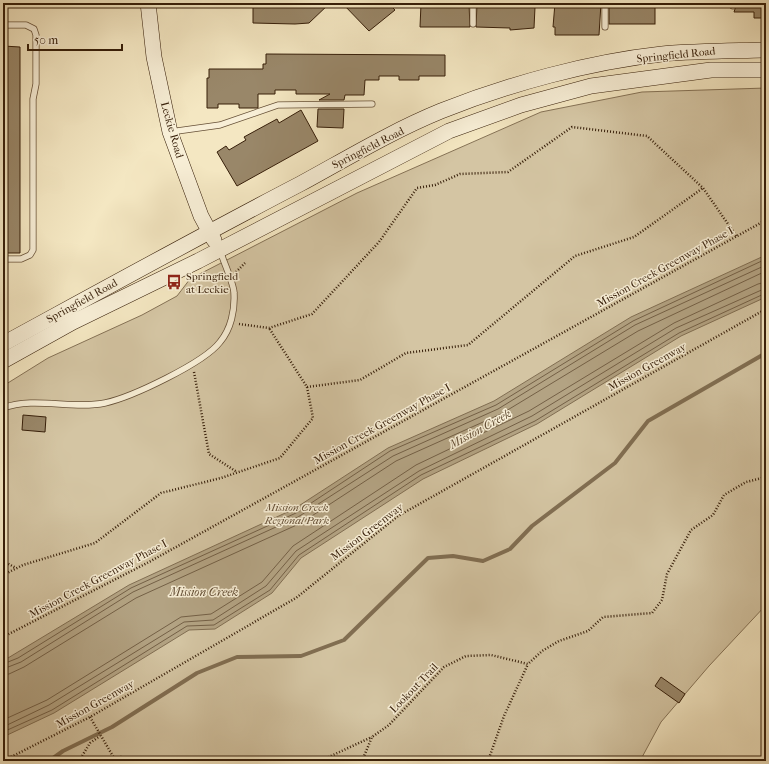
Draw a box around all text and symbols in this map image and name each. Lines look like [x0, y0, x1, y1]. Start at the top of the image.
scale bar [28, 26, 122, 52]
text: 50 m [34, 33, 58, 47]
street label: Springfield Road [636, 44, 717, 66]
street label: Leckie Road [158, 100, 187, 161]
street label: Springfield Road [330, 124, 407, 172]
street label: Mission Creek Greenway Phase I [594, 224, 736, 310]
place label: Springfield at Leckie [186, 270, 239, 296]
bus stop icon: Springfield at Leckie [165, 273, 183, 291]
street label: Springfield Road [44, 276, 121, 326]
street label: Mission Greenway [606, 340, 689, 394]
street label: Mission Creek Greenway Phase I [311, 381, 453, 467]
water label: Mission Creek [446, 406, 513, 452]
street label: Mission Greenway [328, 500, 407, 563]
park label: Mission Creek Regional Park [264, 501, 330, 527]
street label: Mission Creek Greenway Phase I [27, 537, 170, 621]
water label: Mission Creek [169, 585, 238, 599]
street label: Lookout Trail [387, 660, 441, 716]
street label: Mission Greenway [54, 677, 137, 731]

